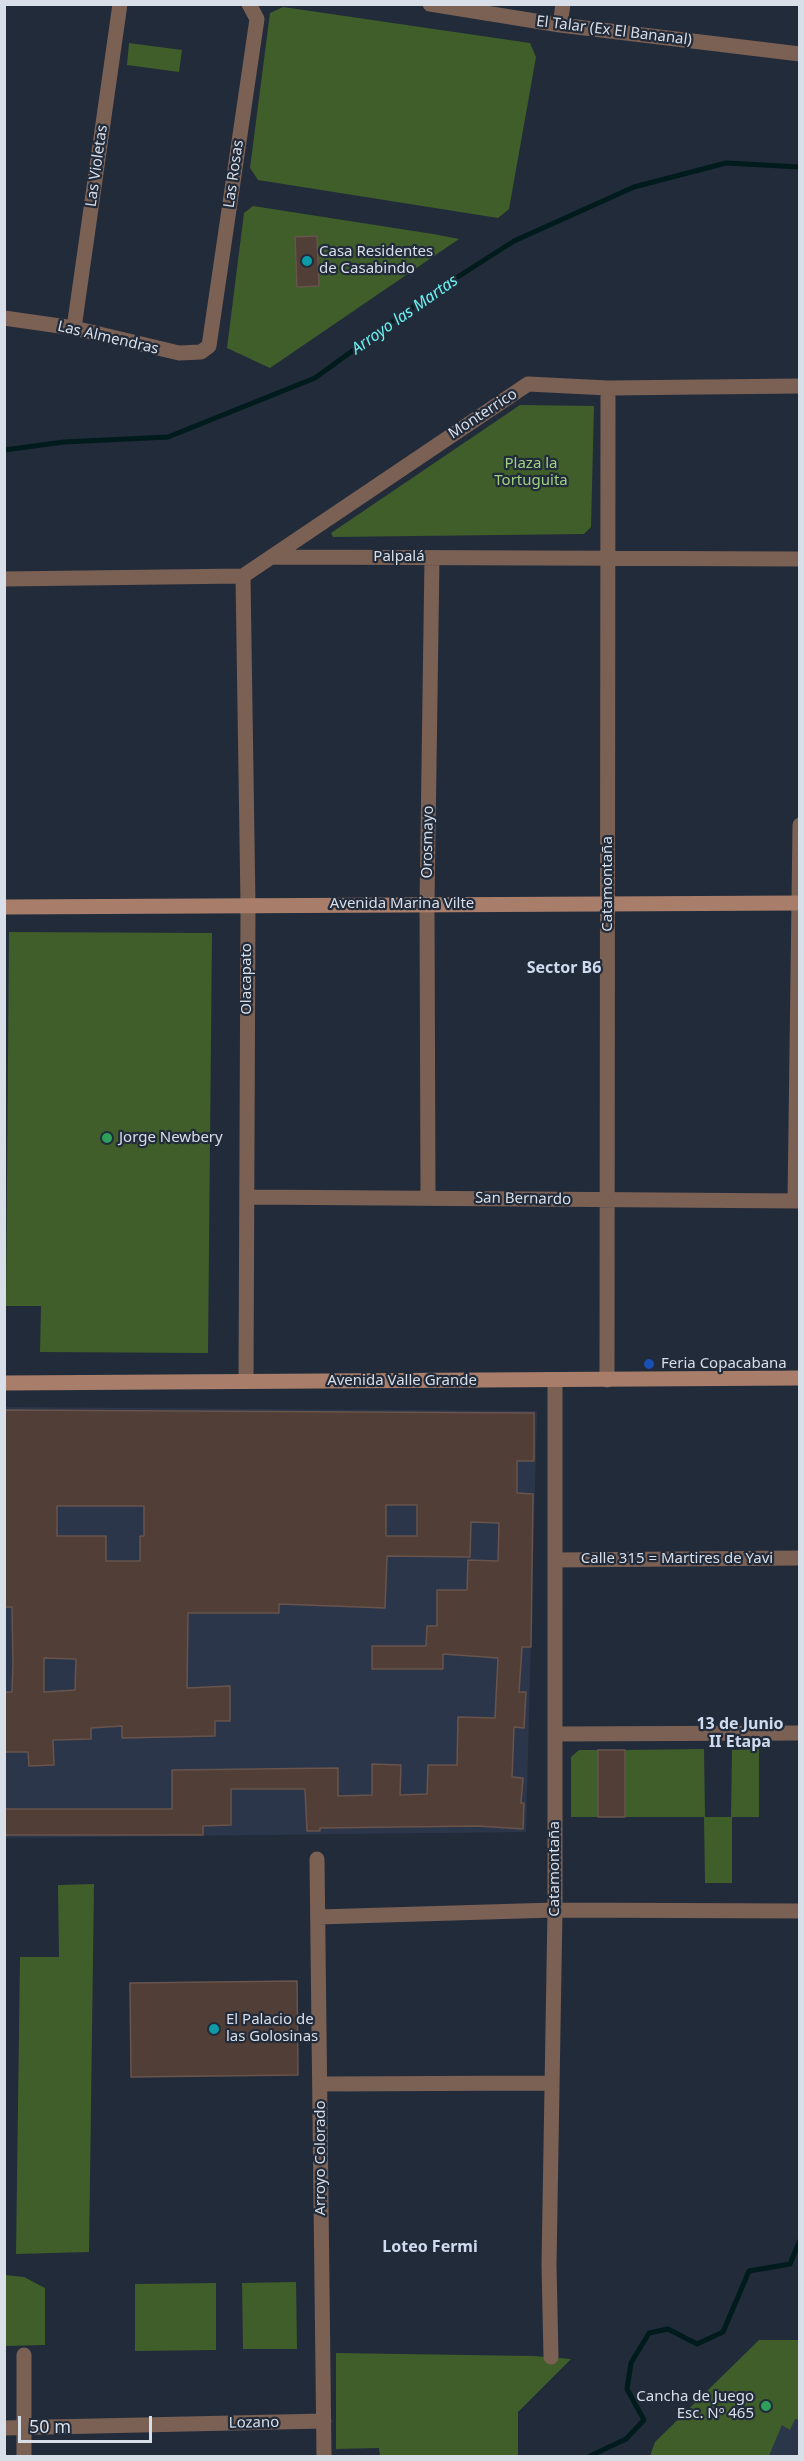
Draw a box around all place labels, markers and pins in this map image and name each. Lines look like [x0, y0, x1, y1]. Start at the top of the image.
place label: Casa Residentes de Casabindo [319, 243, 433, 278]
marker: Casa Residentes de Casabindo [300, 254, 314, 268]
place label: Jorge Newbery [119, 1129, 223, 1147]
marker: Jorge Newbery [100, 1131, 114, 1145]
place label: Feria Copacabana [661, 1355, 787, 1373]
marker: Feria Copacabana [642, 1357, 656, 1371]
place label: El Palacio de las Golosinas [226, 2011, 318, 2046]
marker: El Palacio de las Golosinas [207, 2022, 221, 2036]
place label: Cancha de Juego Esc. Nº 465 [636, 2388, 754, 2423]
marker: Cancha de Juego Esc. Nº 465 [759, 2399, 773, 2413]

